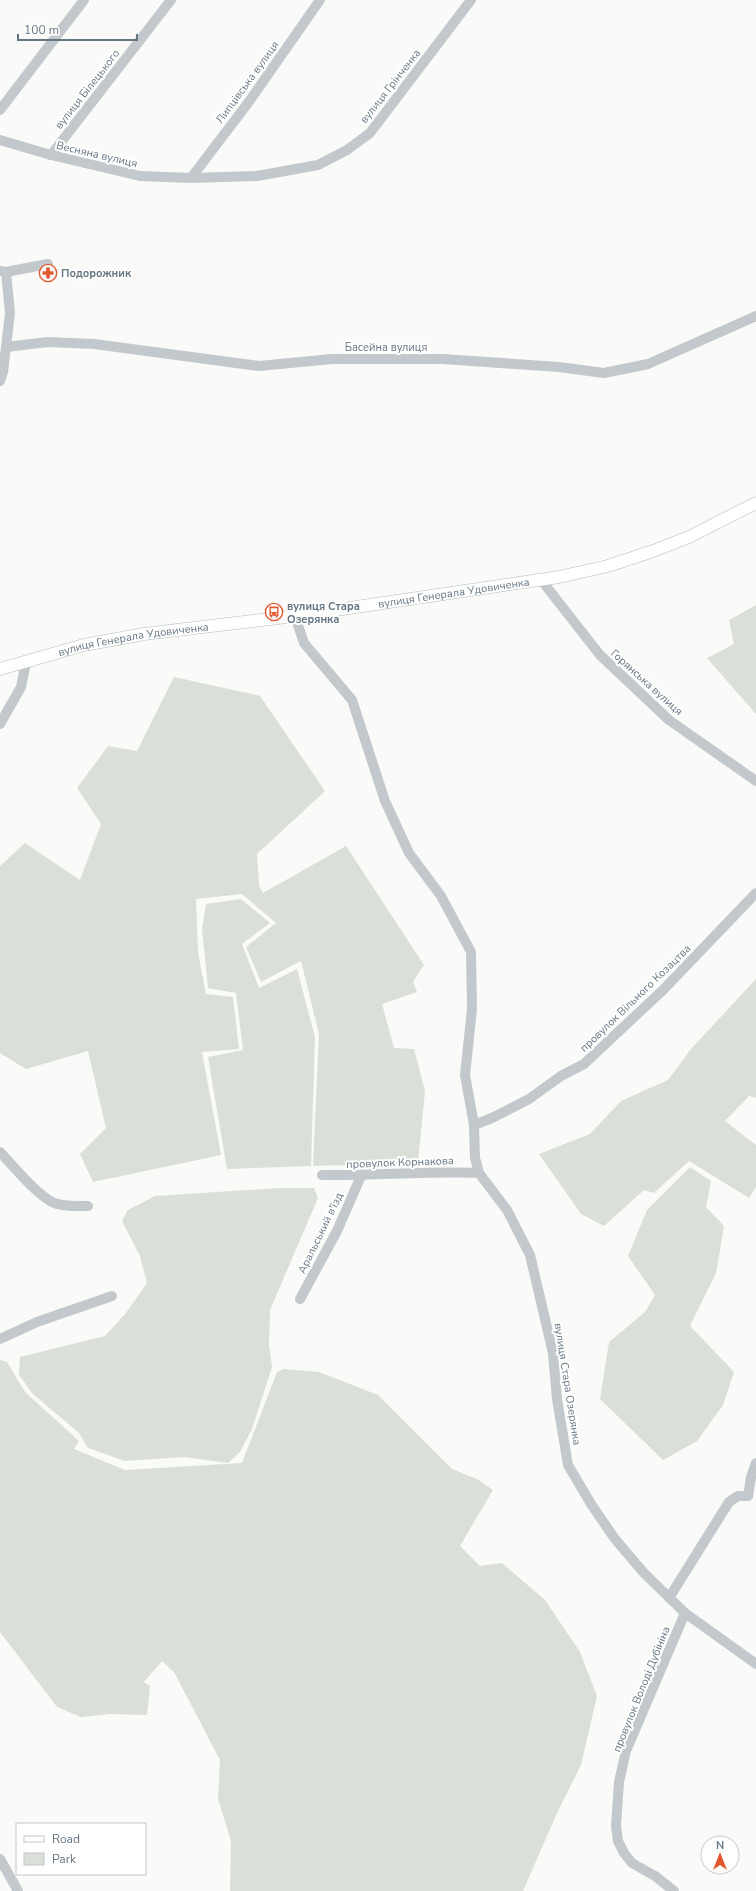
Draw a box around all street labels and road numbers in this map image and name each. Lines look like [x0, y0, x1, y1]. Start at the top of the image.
street label: Липцівська вулиця [212, 38, 282, 127]
street label: вулиця Білецького [52, 46, 123, 132]
street label: вулиця Грінченка [357, 46, 424, 127]
street label: Весняна вулиця [55, 138, 139, 171]
street label: Басейна вулиця [345, 340, 427, 355]
street label: вулиця Генерала Удовиченка [377, 574, 531, 612]
street label: вулиця Генерала Удовиченка [56, 619, 210, 660]
street label: Горянська вулиця [607, 646, 686, 719]
street label: провулок Вільного Козацтва [577, 941, 694, 1055]
street label: провулок Корнакова [346, 1153, 454, 1172]
street label: Аральський в'їзд [294, 1190, 347, 1276]
street label: вулиця Стара Озерянка [550, 1322, 585, 1446]
street label: провулок Володі Дубініна [609, 1624, 674, 1754]

